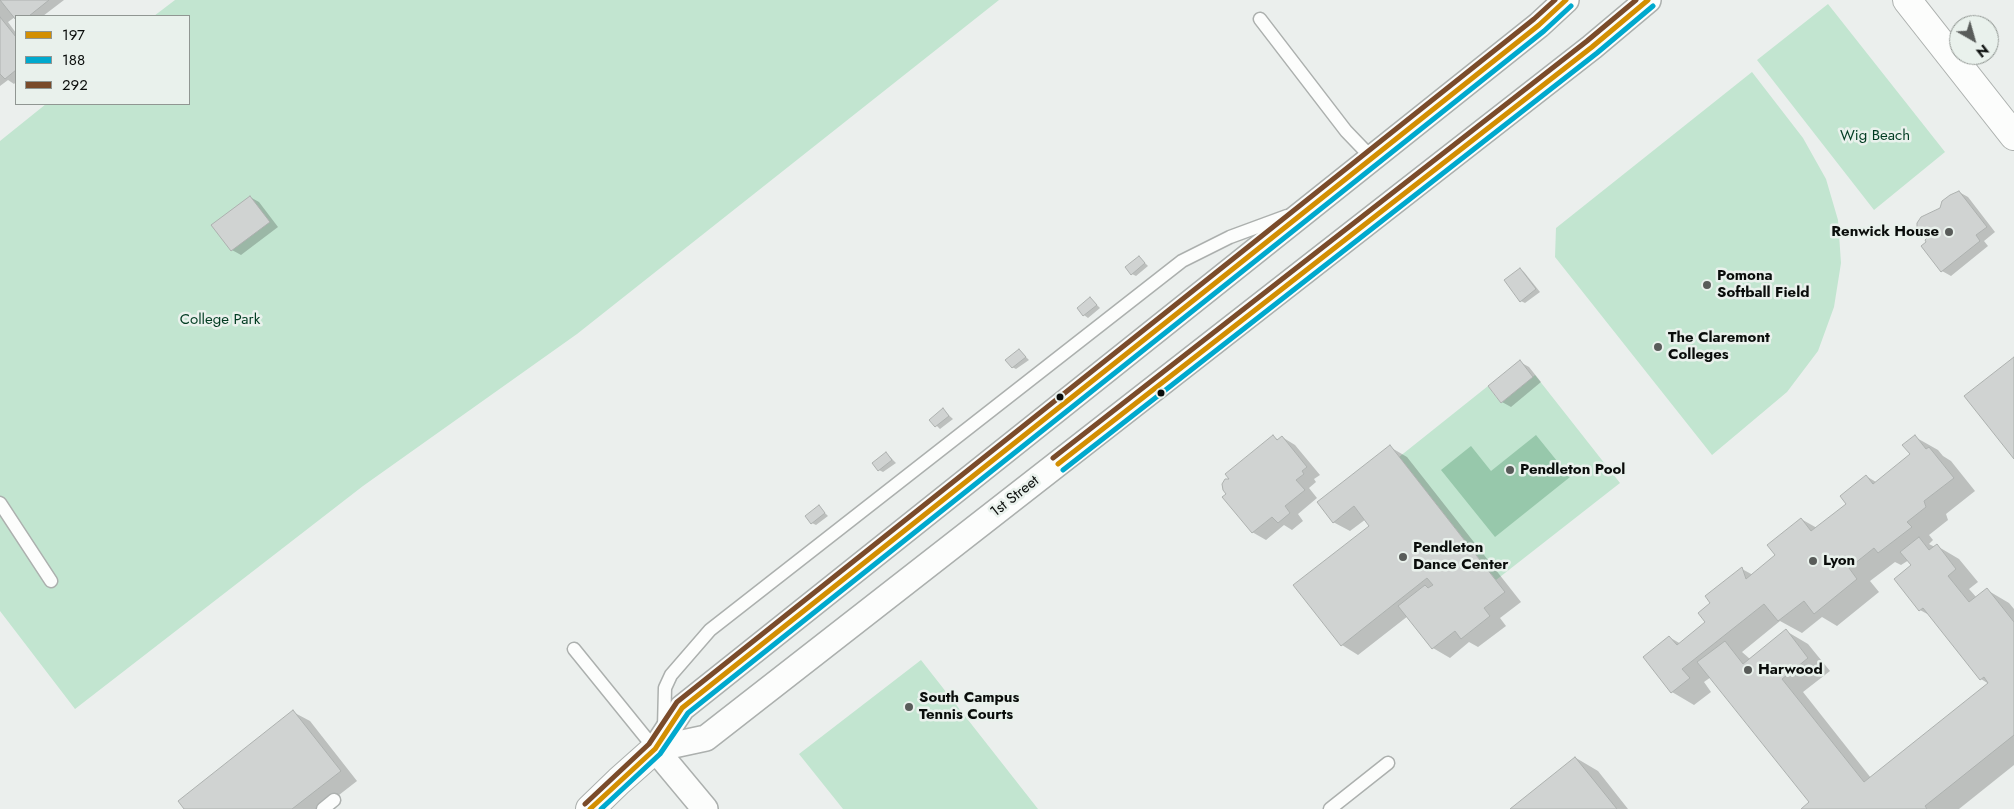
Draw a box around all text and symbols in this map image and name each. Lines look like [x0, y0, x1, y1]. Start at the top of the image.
legend [15, 15, 190, 105]
north arrow [1949, 15, 1999, 65]
text: 197 [62, 24, 85, 46]
text: N [1972, 40, 1993, 62]
text: 188 [62, 49, 85, 71]
text: 292 [62, 74, 88, 96]
park label: Wig Beach [1840, 127, 1910, 145]
place label: Renwick House [1831, 223, 1939, 241]
marker: Renwick House [1943, 226, 1955, 238]
place label: Pomona Softball Field [1717, 267, 1809, 302]
marker: Pomona Softball Field [1701, 279, 1713, 291]
park label: College Park [180, 311, 260, 329]
place label: The Claremont Colleges [1668, 329, 1770, 364]
marker: The Claremont Colleges [1652, 341, 1664, 353]
unlabelled marker [1156, 388, 1166, 398]
unlabelled marker [1055, 392, 1065, 402]
place label: Pendleton Pool [1520, 461, 1625, 479]
marker: Pendleton Pool [1504, 464, 1516, 476]
street label: 1st Street [987, 472, 1043, 522]
place label: Pendleton Dance Center [1413, 539, 1508, 574]
marker: Pendleton Dance Center [1397, 551, 1409, 563]
place label: Lyon [1823, 552, 1855, 570]
marker: Lyon [1807, 555, 1819, 567]
place label: Harwood [1758, 661, 1823, 679]
marker: Harwood [1742, 664, 1754, 676]
place label: South Campus Tennis Courts [919, 689, 1019, 724]
marker: South Campus Tennis Courts [903, 701, 915, 713]

